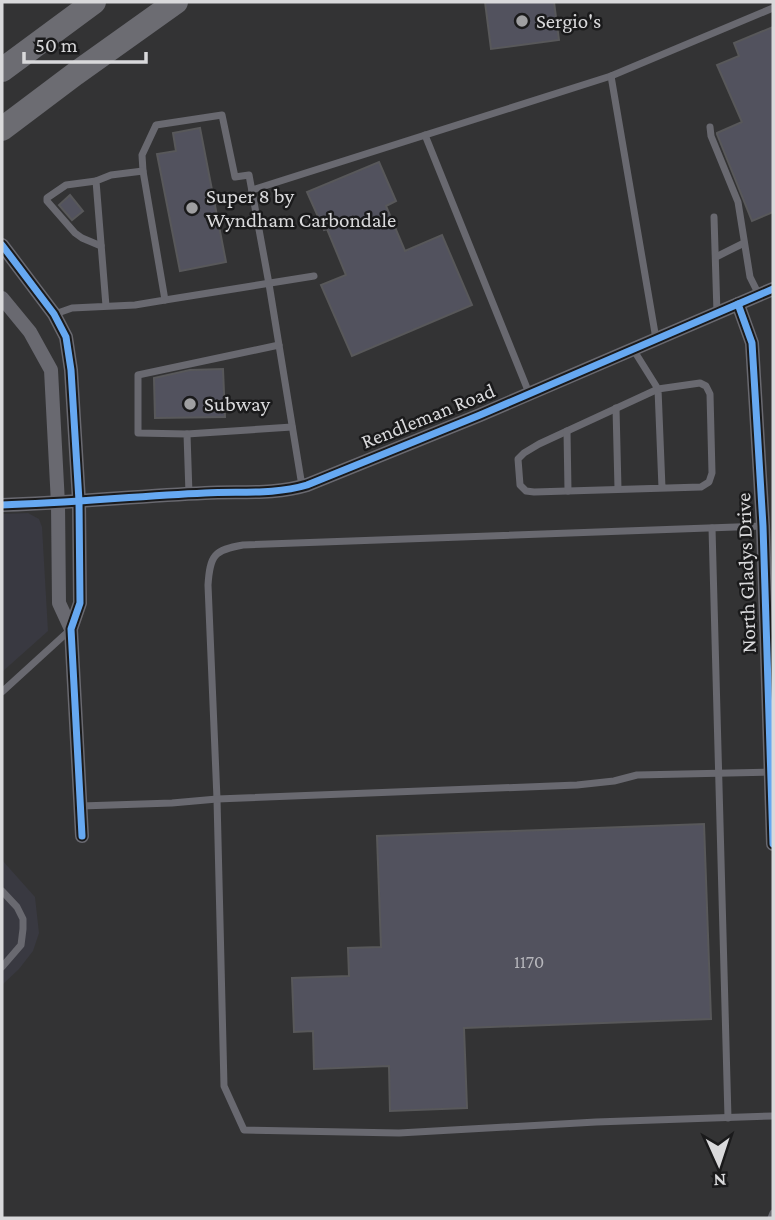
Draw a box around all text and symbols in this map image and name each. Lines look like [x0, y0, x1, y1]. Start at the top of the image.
place label: Sergio's [536, 9, 601, 33]
marker: Sergio's [514, 13, 530, 29]
scale bar [24, 21, 147, 65]
text: 50 m [35, 33, 78, 57]
place label: Super 8 by Wyndham Carbondale [206, 184, 396, 232]
marker: Super 8 by Wyndham Carbondale [184, 200, 200, 216]
street label: Rendleman Road [358, 378, 498, 454]
place label: Subway [204, 392, 271, 416]
marker: Subway [182, 396, 198, 412]
street label: North Gladys Drive [731, 492, 761, 654]
house number: 1170 [514, 952, 544, 972]
north arrow [684, 1129, 754, 1199]
text: N [713, 1170, 727, 1191]

